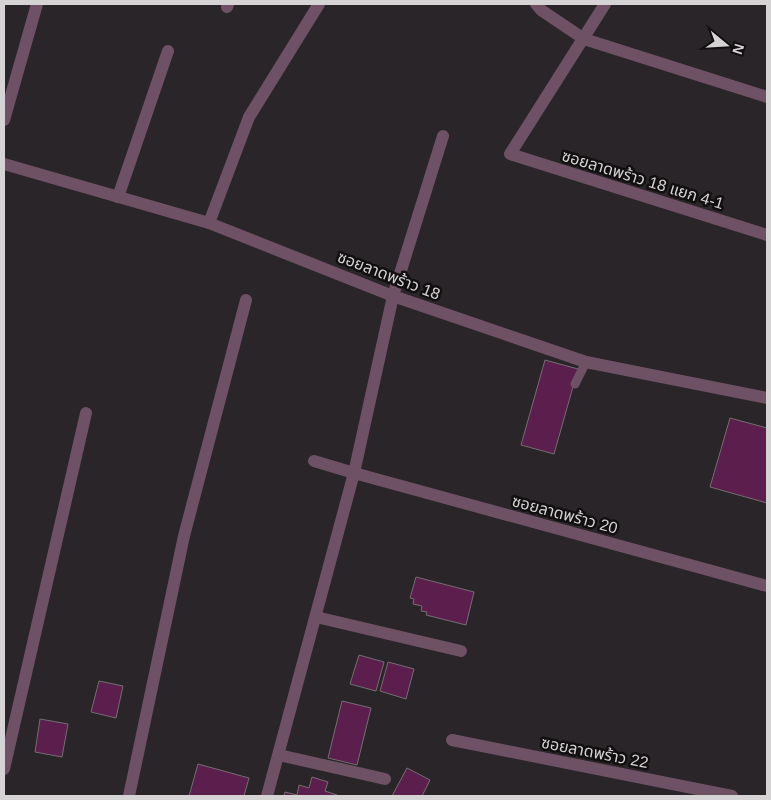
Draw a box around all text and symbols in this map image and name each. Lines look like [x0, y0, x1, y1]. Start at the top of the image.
north arrow [701, 20, 751, 70]
text: N [729, 42, 748, 56]
street label: ซอยลาดพร้าว 18 แยก 4-1 [560, 147, 726, 212]
street label: ซอยลาดพร้าว 18 [335, 248, 443, 303]
street label: ซอยลาดพร้าว 20 [510, 492, 620, 537]
street label: ซอยลาดพร้าว 22 [540, 734, 650, 771]

